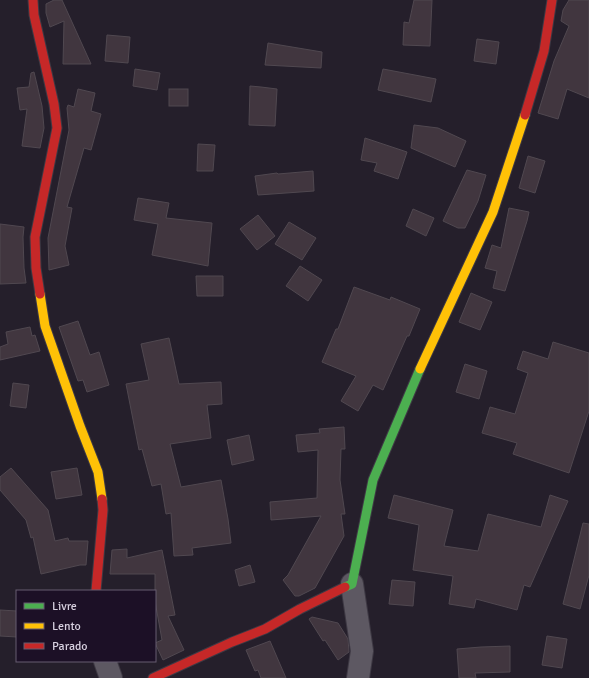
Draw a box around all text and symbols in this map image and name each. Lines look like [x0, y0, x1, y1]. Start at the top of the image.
legend [16, 590, 156, 662]
text: Livre [52, 599, 77, 614]
text: Lento [52, 619, 81, 634]
text: Parado [52, 639, 88, 654]

